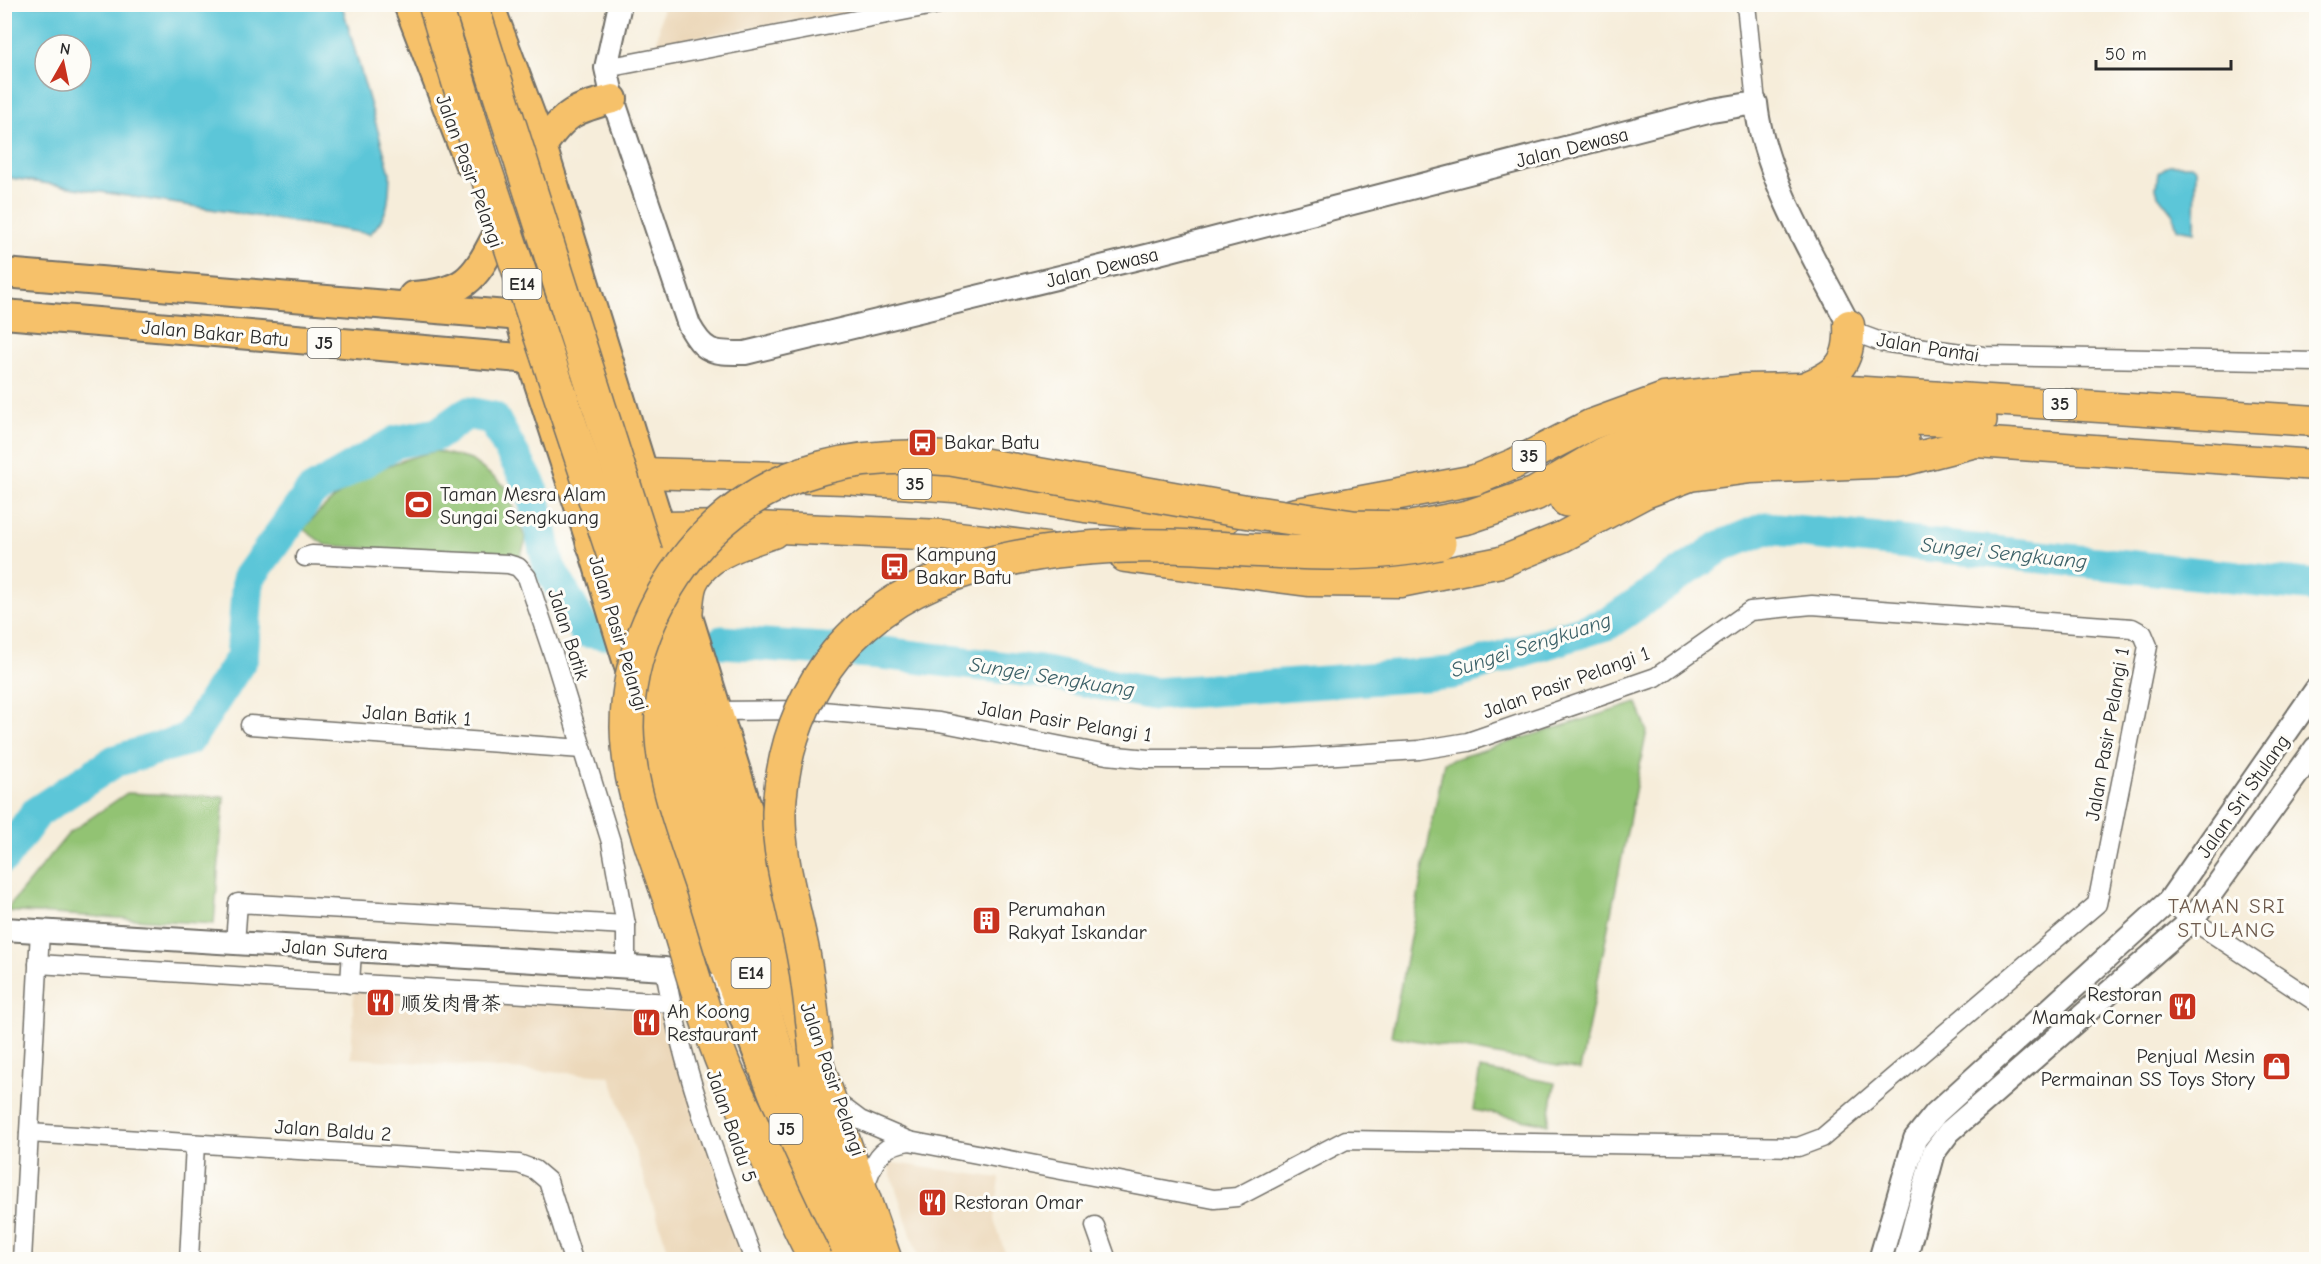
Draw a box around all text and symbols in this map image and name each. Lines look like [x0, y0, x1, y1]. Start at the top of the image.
north arrow [33, 33, 93, 93]
scale bar [2096, 33, 2231, 71]
text: N [59, 39, 72, 59]
text: 50 m [2105, 44, 2147, 65]
street label: Jalan Pasir Pelangi [431, 91, 508, 251]
street label: Jalan Dewasa [1514, 122, 1631, 173]
street label: Jalan Dewasa [1044, 242, 1161, 293]
road number: E14 [502, 269, 542, 299]
street label: Jalan Bakar Batu [140, 316, 289, 351]
road number: J5 [308, 328, 340, 358]
street label: Jalan Pantai [1875, 328, 1981, 367]
road number: 35 [2044, 389, 2076, 419]
bus stop icon: Bakar Batu [907, 426, 939, 458]
place label: Bakar Batu [944, 431, 1040, 454]
road number: 35 [1512, 441, 1546, 471]
road number: 35 [898, 469, 932, 499]
place label: Taman Mesra Alam Sungai Sengkuang [440, 483, 606, 529]
sports icon: Taman Mesra Alam Sungai Sengkuang [403, 489, 435, 521]
water label: Sungei Sengkuang [1920, 532, 2088, 574]
place label: Kampung Bakar Batu [916, 543, 1012, 589]
bus stop icon: Kampung Bakar Batu [879, 550, 911, 582]
street label: Jalan Pasir Pelangi [584, 553, 653, 714]
street label: Jalan Batik [543, 586, 594, 683]
water label: Sungei Sengkuang [1448, 608, 1614, 682]
street label: Jalan Pasir Pelangi 1 [1480, 642, 1653, 723]
street label: Jalan Pasir Pelangi 1 [2081, 645, 2134, 823]
water label: Sungei Sengkuang [968, 652, 1136, 702]
street label: Jalan Pasir Pelangi 1 [976, 696, 1154, 747]
street label: Jalan Batik 1 [362, 700, 472, 731]
street label: Jalan Sri Stulang [2192, 730, 2295, 862]
district label: TAMAN SRI STULANG [2168, 894, 2286, 942]
place label: Perumahan Rakyat Iskandar [1008, 898, 1147, 944]
building icon: Perumahan Rakyat Iskandar [971, 904, 1003, 936]
street label: Jalan Sutera [281, 934, 389, 965]
road number: E14 [732, 958, 771, 988]
place label: Restoran Mamak Corner [2032, 983, 2162, 1029]
restaurant icon: 顺发肉骨茶 [364, 987, 396, 1019]
restaurant icon: Restoran Mamak Corner [2167, 990, 2199, 1022]
place label: 顺发肉骨茶 [401, 992, 501, 1015]
street label: Jalan Pasir Pelangi [795, 999, 870, 1159]
place label: Ah Koong Restaurant [667, 1000, 759, 1046]
restaurant icon: Ah Koong Restaurant [630, 1006, 662, 1038]
place label: Penjual Mesin Permainan SS Toys Story [2041, 1045, 2255, 1091]
shop icon: Penjual Mesin Permainan SS Toys Story [2260, 1051, 2292, 1083]
street label: Jalan Baldu 5 [702, 1067, 762, 1185]
road number: J5 [770, 1114, 802, 1144]
street label: Jalan Baldu 2 [274, 1115, 392, 1146]
restaurant icon: Restoran Omar [917, 1186, 949, 1218]
place label: Restoran Omar [954, 1191, 1083, 1214]

